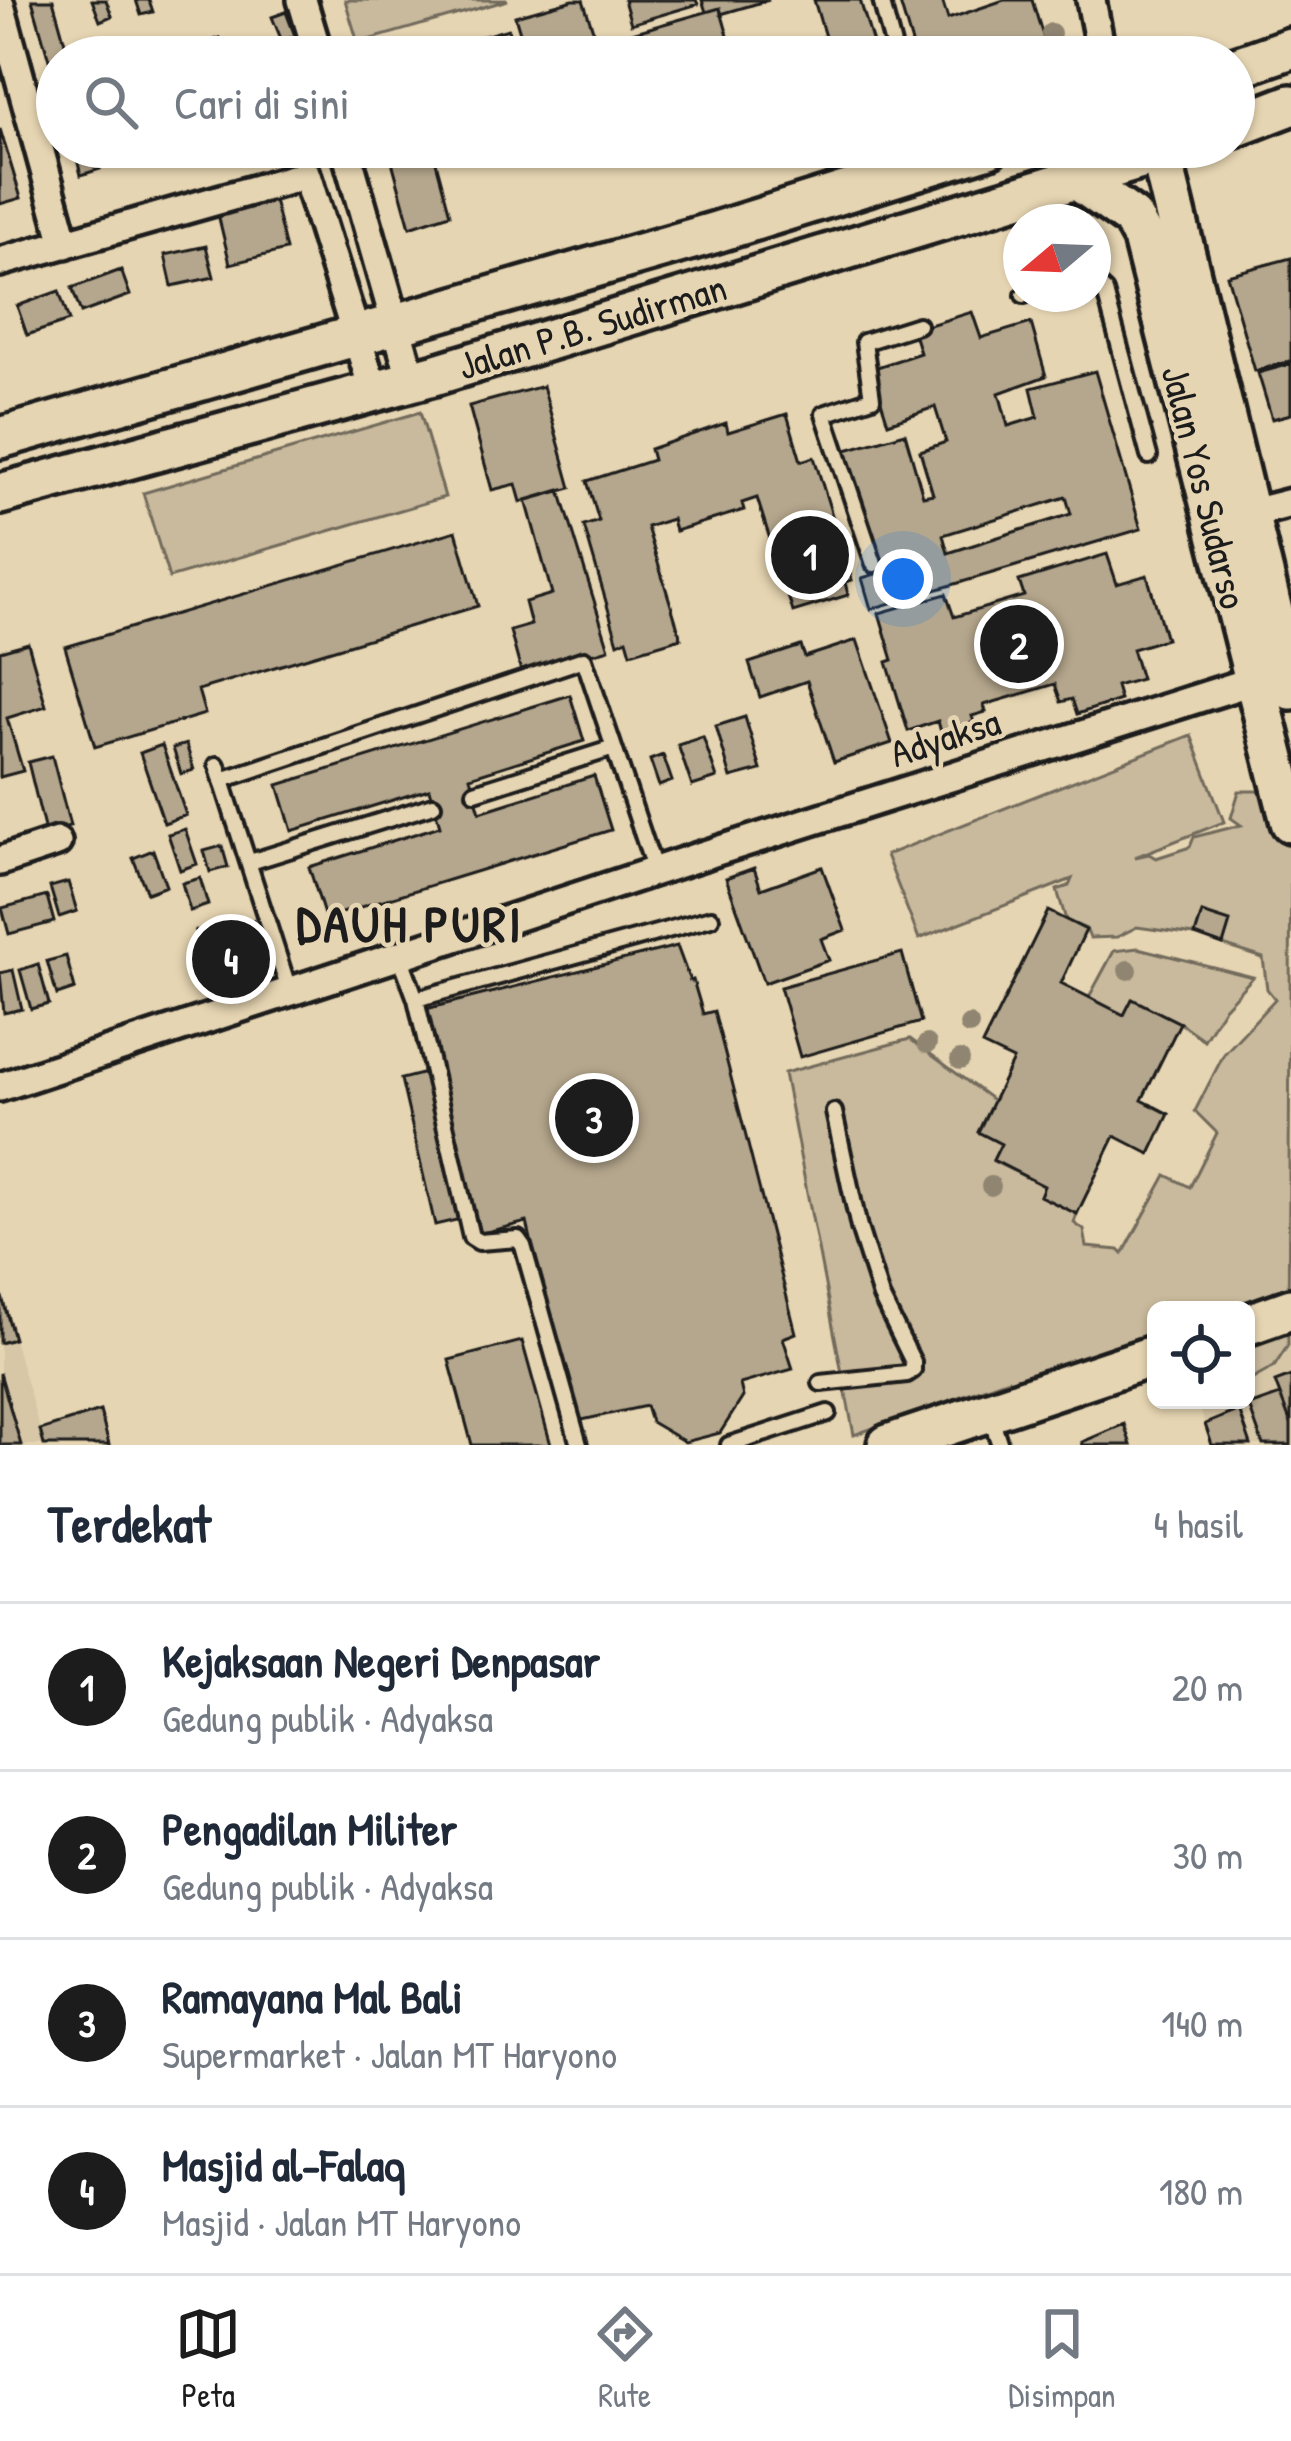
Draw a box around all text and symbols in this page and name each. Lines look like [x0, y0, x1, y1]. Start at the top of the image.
search box [36, 36, 1255, 168]
icon: search [78, 69, 144, 135]
text: Cari di sini [174, 72, 350, 133]
north arrow [1003, 204, 1111, 312]
street label: Jalan P.B. Sudirman [451, 260, 733, 392]
street label: Jalan Yos Sudarso [1150, 360, 1261, 614]
pin: 1 [771, 510, 849, 600]
your location [873, 549, 933, 609]
pin: 2 [980, 599, 1058, 689]
street label: Adyaksa [883, 694, 1007, 779]
district label: DAUH PURI [296, 889, 524, 958]
pin: 4 [192, 914, 270, 1004]
pin: 3 [555, 1073, 633, 1163]
map controls [1147, 1301, 1255, 1409]
button: locate [1147, 1301, 1255, 1409]
text: Terdekat [48, 1489, 211, 1558]
text: 4 hasil [1154, 1497, 1243, 1550]
text: Kejaksaan Negeri Denpasar [162, 1630, 600, 1691]
text: 1 [80, 1660, 94, 1713]
text: 20 m [1172, 1660, 1243, 1713]
text: Gedung publik · Adyaksa [162, 1691, 493, 1744]
text: Pengadilan Militer [162, 1798, 457, 1859]
text: 2 [78, 1828, 96, 1881]
text: 30 m [1173, 1828, 1243, 1881]
text: Gedung publik · Adyaksa [162, 1859, 493, 1912]
text: Ramayana Mal Bali [162, 1966, 463, 2027]
text: 3 [78, 1996, 96, 2049]
text: 140 m [1161, 1996, 1243, 2049]
text: Supermarket · Jalan MT Haryono [162, 2027, 617, 2080]
text: Masjid al-Falaq [162, 2134, 405, 2195]
text: 4 [80, 2164, 94, 2217]
text: 180 m [1159, 2164, 1243, 2217]
text: Masjid · Jalan MT Haryono [162, 2195, 521, 2248]
tab: Peta [175, 2301, 241, 2417]
tab: Rute [592, 2301, 658, 2417]
tab: Disimpan [1008, 2301, 1116, 2417]

